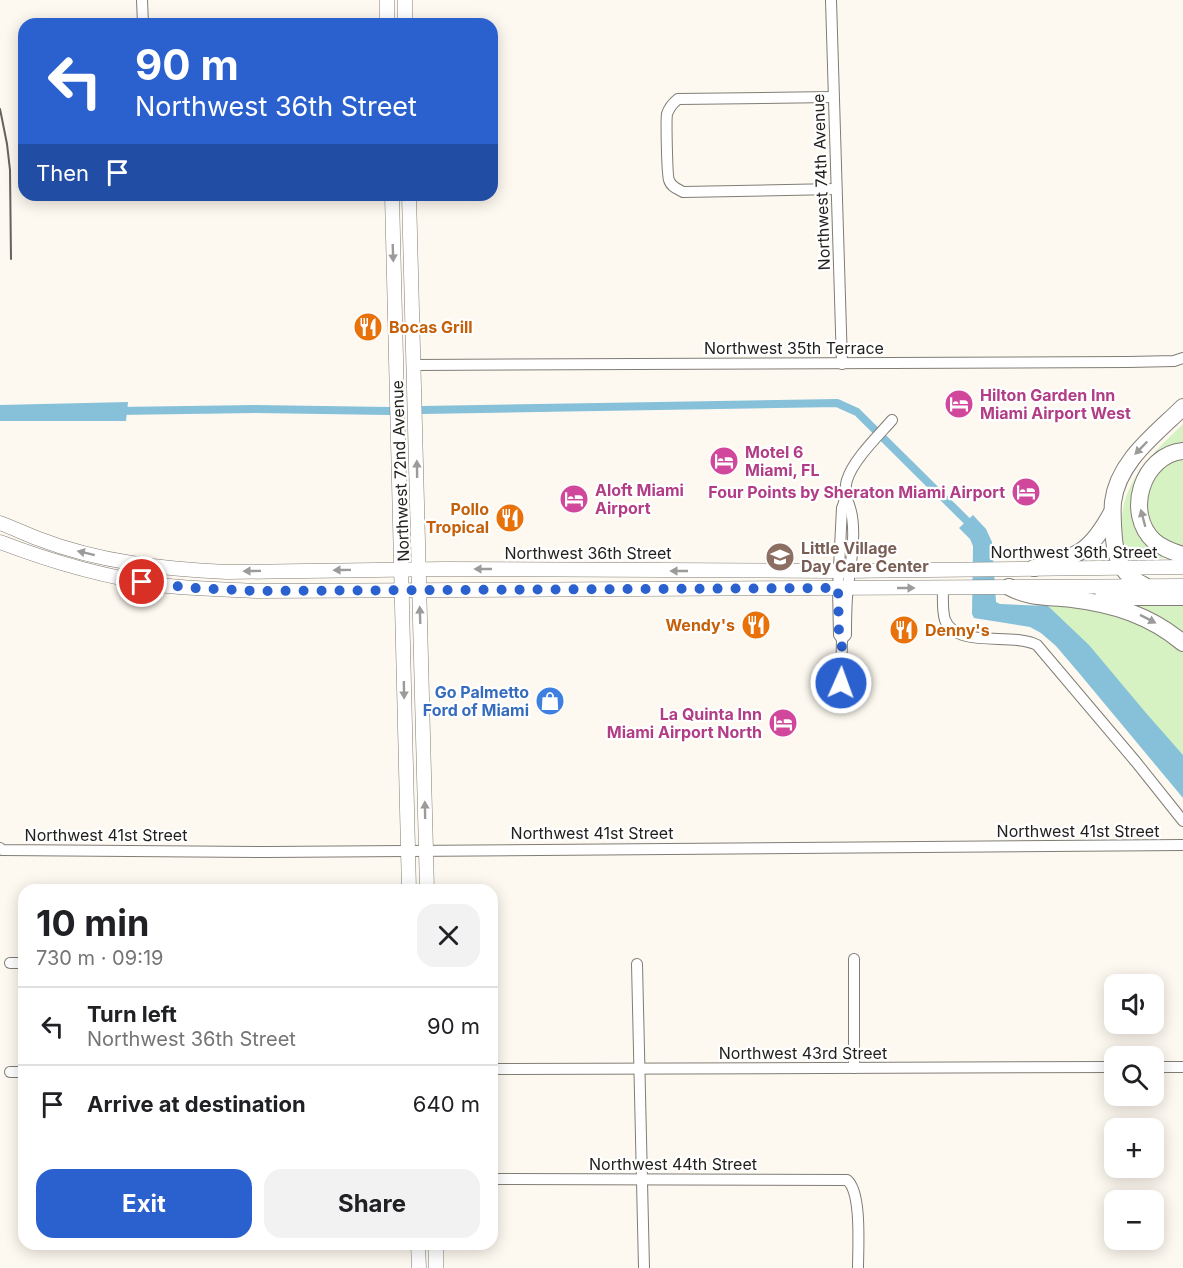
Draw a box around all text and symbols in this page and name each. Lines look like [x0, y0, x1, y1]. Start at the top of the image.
text: 90 m [135, 39, 239, 90]
icon: left [36, 42, 114, 120]
text: Northwest 36th Street [135, 90, 417, 123]
street label: Northwest 74th Avenue [808, 93, 834, 271]
icon: arrive [101, 156, 134, 189]
text: Then [36, 160, 89, 186]
one-way arrow [389, 244, 398, 263]
restaurant icon: Bocas Grill [352, 311, 384, 343]
place label: Bocas Grill [389, 317, 473, 337]
street label: Northwest 35th Terrace [704, 338, 884, 358]
street label: Northwest 72nd Avenue [387, 380, 413, 562]
place label: Hilton Garden Inn Miami Airport West [980, 385, 1131, 423]
hotel icon: Hilton Garden Inn Miami Airport West [943, 388, 975, 420]
one-way arrow [1135, 441, 1149, 455]
place label: Motel 6 Miami, FL [745, 442, 820, 480]
hotel icon: Motel 6 Miami, FL [708, 445, 740, 477]
one-way arrow [412, 460, 421, 479]
hotel icon: Four Points by Sheraton Miami Airport [1010, 476, 1042, 508]
place label: Aloft Miami Airport [595, 480, 684, 518]
place label: Four Points by Sheraton Miami Airport [708, 482, 1005, 502]
hotel icon: Aloft Miami Airport [558, 483, 590, 515]
place label: Pollo Tropical [426, 499, 489, 537]
restaurant icon: Pollo Tropical [494, 502, 526, 534]
one-way arrow [1137, 509, 1147, 527]
place label: Little Village Day Care Center [801, 538, 929, 576]
school or university icon: Little Village Day Care Center [764, 541, 796, 573]
street label: Northwest 36th Street [990, 542, 1158, 562]
street label: Northwest 36th Street [504, 543, 672, 563]
one-way arrow [77, 547, 95, 557]
pin [116, 556, 167, 607]
one-way arrow [473, 564, 492, 574]
icon: arrive [125, 565, 158, 598]
one-way arrow [333, 566, 352, 575]
one-way arrow [669, 566, 688, 576]
one-way arrow [243, 567, 262, 576]
one-way arrow [897, 583, 916, 592]
one-way arrow [416, 606, 425, 625]
restaurant icon: Wendy's [740, 609, 772, 641]
restaurant icon: Denny's [888, 614, 920, 646]
place label: Wendy's [666, 615, 735, 635]
one-way arrow [1140, 615, 1157, 624]
place label: Denny's [925, 620, 990, 640]
position arrow [809, 651, 873, 715]
one-way arrow [399, 681, 408, 700]
place label: Go Palmetto Ford of Miami [423, 682, 529, 720]
shop icon: Go Palmetto Ford of Miami [534, 685, 566, 717]
place label: La Quinta Inn Miami Airport North [607, 704, 762, 742]
hotel icon: La Quinta Inn Miami Airport North [767, 707, 799, 739]
one-way arrow [420, 801, 429, 820]
street label: Northwest 41st Street [997, 821, 1159, 841]
street label: Northwest 41st Street [511, 823, 673, 843]
street label: Northwest 41st Street [25, 825, 187, 845]
text: 10 min [36, 901, 149, 945]
button: close [417, 904, 480, 967]
text: 730 m · 09:19 [36, 946, 163, 970]
map controls [1104, 974, 1164, 1250]
button: sound [1104, 974, 1164, 1034]
text: Turn left [87, 1001, 177, 1027]
icon: left [36, 1010, 69, 1043]
text: 90 m [427, 1013, 480, 1039]
text: Northwest 36th Street [87, 1027, 296, 1051]
street label: Northwest 43rd Street [719, 1043, 887, 1063]
button: search [1104, 1046, 1164, 1106]
icon: arrive [36, 1088, 69, 1121]
text: Arrive at destination [87, 1091, 306, 1117]
text: 640 m [413, 1091, 480, 1117]
button: + [1104, 1118, 1164, 1178]
street label: Northwest 44th Street [589, 1154, 757, 1174]
button: Exit [36, 1169, 252, 1238]
button: Share [264, 1169, 480, 1238]
button: − [1104, 1190, 1164, 1250]

